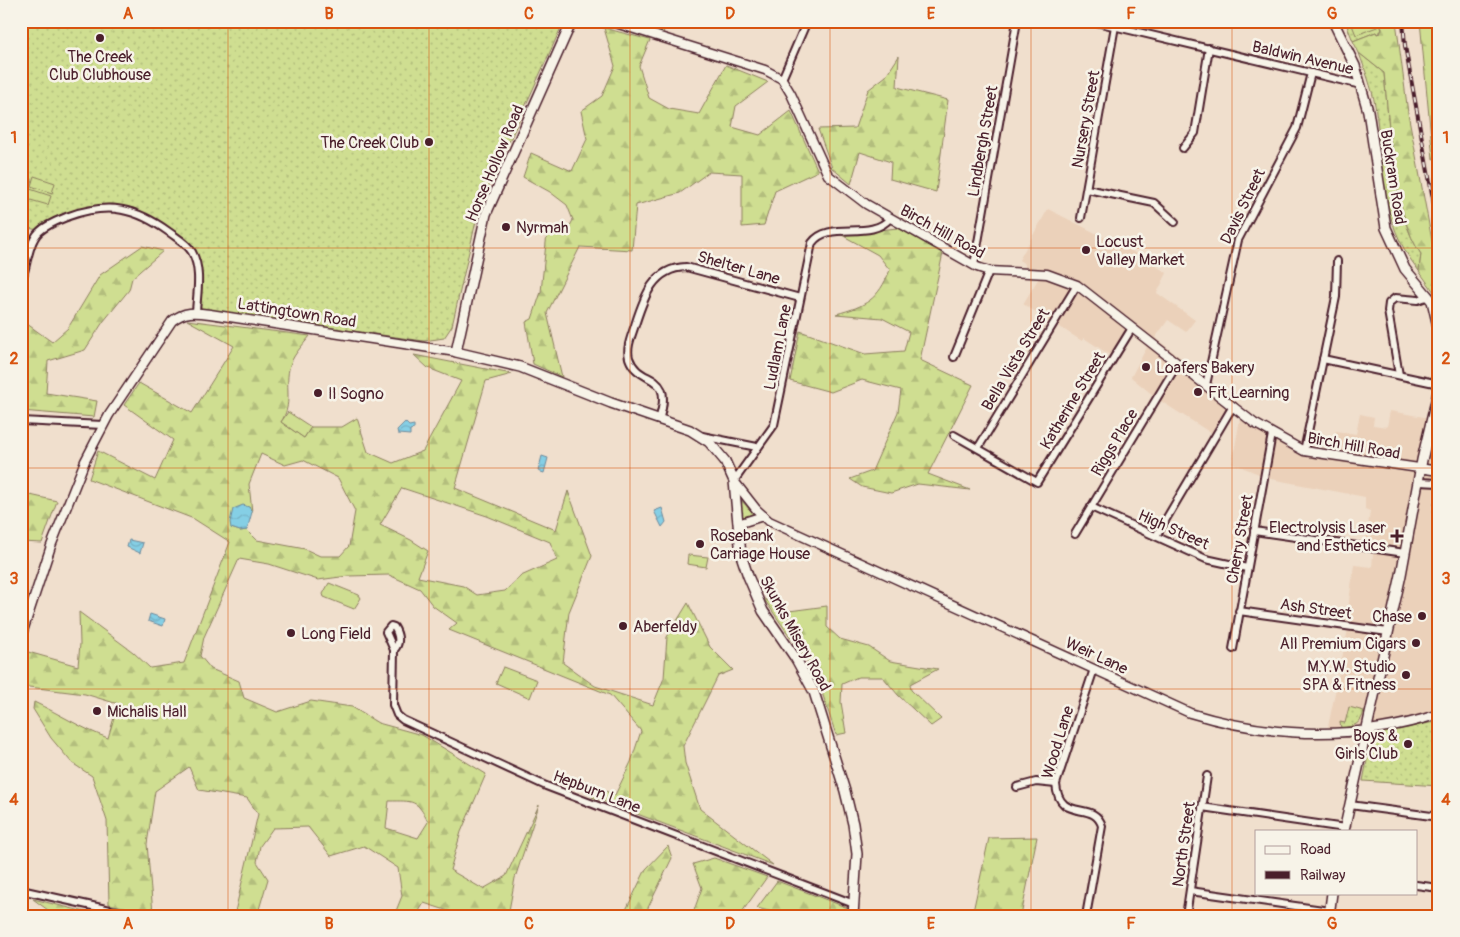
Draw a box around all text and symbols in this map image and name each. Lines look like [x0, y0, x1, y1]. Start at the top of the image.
text: A [123, 4, 134, 24]
text: B [324, 4, 334, 24]
text: C [524, 4, 534, 24]
text: D [725, 4, 735, 24]
text: E [927, 4, 936, 24]
text: F [1126, 4, 1136, 24]
text: G [1327, 4, 1338, 24]
marker: The Creek Club Clubhouse [94, 32, 106, 44]
street label: Baldwin Avenue [1250, 37, 1355, 79]
place label: The Creek Club Clubhouse [49, 47, 151, 85]
street label: Nursery Street [1068, 68, 1105, 170]
street label: Lindbergh Street [963, 83, 1003, 198]
street label: Horse Hollow Road [461, 102, 529, 225]
text: 1 [11, 128, 17, 148]
street label: Buckram Road [1376, 128, 1410, 226]
text: 1 [1443, 128, 1449, 148]
place label: The Creek Club [320, 133, 419, 153]
marker: The Creek Club [423, 136, 435, 148]
street label: Davis Street [1216, 165, 1270, 247]
street label: Birch Hill Road [897, 200, 988, 263]
place label: Nyrmah [516, 218, 569, 238]
marker: Nyrmah [500, 221, 512, 233]
place label: Locust Valley Market [1096, 232, 1185, 270]
marker: Locust Valley Market [1080, 244, 1092, 256]
street label: Shelter Lane [695, 247, 782, 289]
street label: Lattingtown Road [236, 294, 358, 332]
street label: Ludlam Lane [760, 303, 796, 392]
street label: Bella Vista Street [977, 304, 1055, 414]
street label: Katherine Street [1036, 347, 1110, 453]
text: 2 [10, 349, 19, 369]
text: 2 [1442, 349, 1451, 369]
place label: Loafers Bakery [1156, 358, 1255, 378]
marker: Loafers Bakery [1140, 361, 1152, 373]
place label: Fit Learning [1208, 383, 1289, 403]
place label: Il Sogno [328, 384, 384, 404]
marker: Fit Learning [1192, 386, 1204, 398]
marker: Il Sogno [312, 387, 324, 399]
street label: Riggs Place [1087, 405, 1143, 480]
street label: Birch Hill Road [1306, 428, 1402, 464]
street label: Cherry Street [1222, 492, 1258, 585]
street label: High Street [1135, 505, 1213, 555]
place label: Electrolysis Laser and Esthetics [1269, 518, 1386, 556]
place label: Rosebank Carriage House [710, 526, 810, 564]
marker: Electrolysis Laser and Esthetics [1390, 529, 1404, 543]
marker: Rosebank Carriage House [694, 538, 706, 550]
text: 3 [10, 569, 19, 589]
text: 3 [1442, 569, 1451, 589]
street label: Skunks Misery Road [755, 572, 835, 695]
street label: Ash Street [1279, 594, 1353, 624]
place label: Chase [1372, 607, 1412, 627]
marker: Chase [1416, 610, 1428, 622]
place label: Aberfeldy [633, 617, 697, 637]
marker: Aberfeldy [617, 620, 629, 632]
place label: Long Field [301, 624, 371, 644]
marker: Long Field [285, 627, 297, 639]
street label: Weir Lane [1062, 633, 1131, 679]
place label: All Premium Cigars [1280, 634, 1406, 654]
marker: All Premium Cigars [1410, 637, 1422, 649]
place label: M.Y.W. Studio SPA & Fitness [1302, 657, 1396, 695]
marker: M.Y.W. Studio SPA & Fitness [1400, 669, 1412, 681]
place label: Michalis Hall [107, 702, 187, 722]
street label: Wood Lane [1037, 703, 1079, 781]
marker: Michalis Hall [91, 705, 103, 717]
place label: Boys & Girls Club [1335, 726, 1398, 764]
marker: Boys & Girls Club [1402, 738, 1414, 750]
street label: Hepburn Lane [550, 766, 643, 818]
text: 4 [9, 790, 19, 810]
text: 4 [1441, 790, 1451, 810]
street label: North Street [1168, 800, 1200, 888]
legend [1255, 830, 1418, 894]
text: Road [1300, 840, 1331, 859]
text: Railway [1300, 866, 1346, 885]
text: A [123, 914, 134, 934]
text: B [324, 914, 334, 934]
text: C [524, 914, 534, 934]
text: D [725, 914, 735, 934]
text: E [927, 914, 936, 934]
text: F [1126, 914, 1136, 934]
text: G [1327, 914, 1338, 934]

